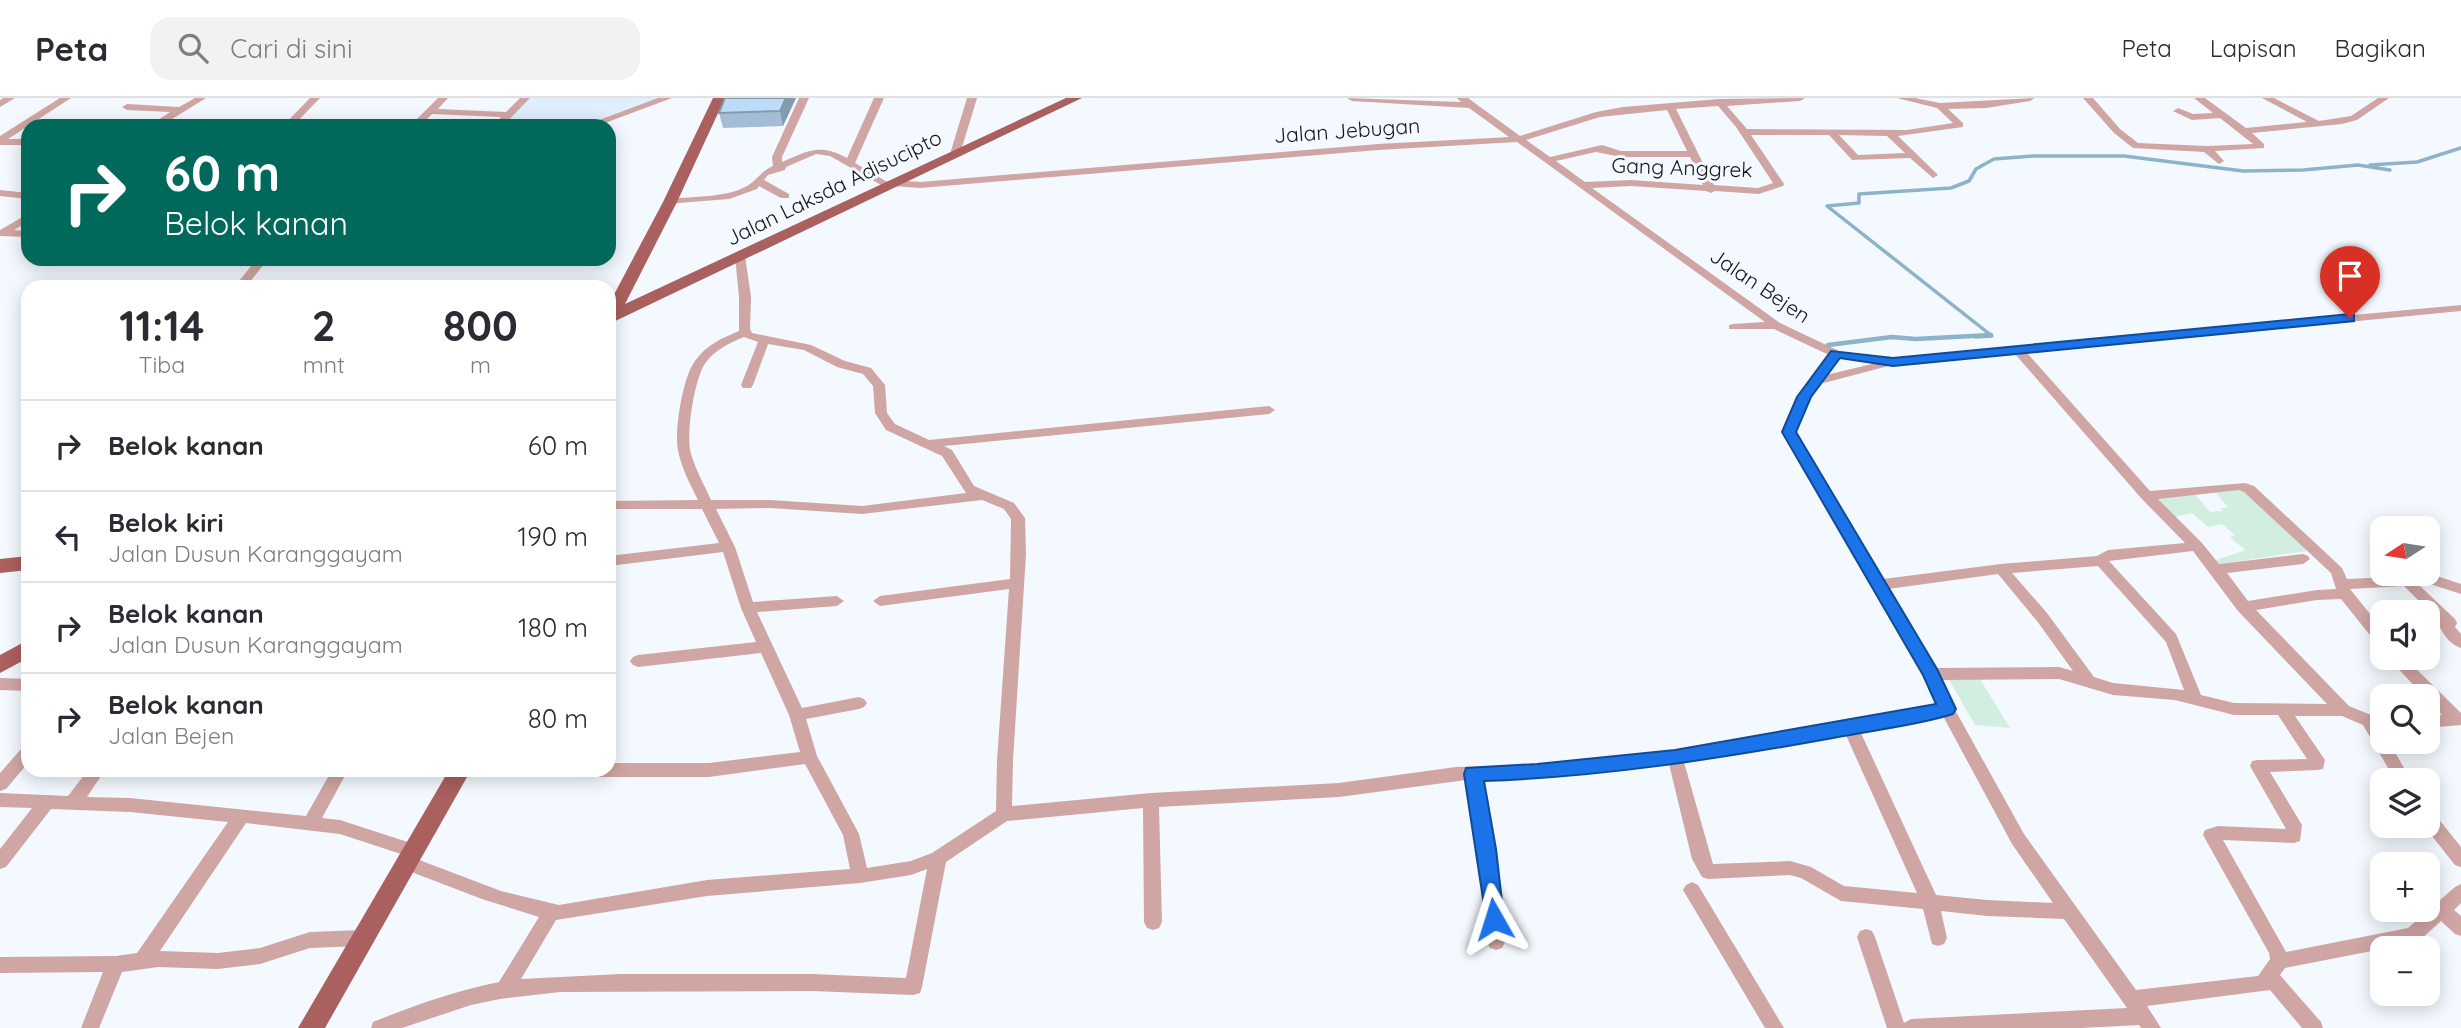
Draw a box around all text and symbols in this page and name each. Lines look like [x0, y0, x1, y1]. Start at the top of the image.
search box [150, 17, 640, 80]
text: Peta [35, 28, 108, 69]
icon: search [174, 29, 212, 67]
text: Cari di sini [230, 32, 352, 65]
text: Peta [2121, 33, 2172, 63]
text: Lapisan [2210, 33, 2297, 63]
text: Bagikan [2335, 33, 2426, 63]
street label: Jalan Jebugan [1273, 112, 1421, 148]
street label: Jalan Laksda Adisucipto [722, 124, 946, 251]
text: 60 m [164, 142, 280, 203]
icon: right [49, 147, 140, 238]
street label: Gang Anggrek [1611, 152, 1753, 182]
text: Belok kanan [164, 203, 348, 243]
street label: Jalan Bejen [1705, 242, 1816, 328]
pin [2320, 246, 2380, 318]
icon: arrive [2331, 257, 2369, 295]
text: 11:14 [119, 299, 204, 352]
text: 2 [312, 299, 336, 352]
text: 800 [443, 299, 518, 352]
text: Tiba [139, 350, 185, 379]
text: mnt [303, 350, 345, 379]
text: m [470, 350, 491, 379]
icon: right [49, 427, 87, 465]
text: Belok kanan [108, 429, 264, 462]
text: 60 m [528, 429, 588, 462]
text: Belok kiri [108, 506, 224, 539]
north arrow [2370, 516, 2440, 586]
map controls [2370, 516, 2440, 1006]
icon: left [49, 518, 87, 556]
text: 190 m [518, 520, 588, 553]
text: Jalan Dusun Karanggayam [108, 539, 403, 568]
text: Belok kanan [108, 597, 264, 630]
button: sound [2370, 600, 2440, 670]
icon: right [49, 609, 87, 647]
text: 180 m [518, 611, 588, 644]
text: Jalan Dusun Karanggayam [108, 630, 403, 659]
button: search [2370, 684, 2440, 754]
text: Belok kanan [108, 688, 264, 721]
icon: right [49, 700, 87, 738]
text: 80 m [528, 702, 588, 735]
text: Jalan Bejen [108, 721, 234, 750]
button: layers [2370, 768, 2440, 838]
button: + [2370, 852, 2440, 922]
position arrow [1457, 882, 1531, 956]
button: − [2370, 936, 2440, 1006]

